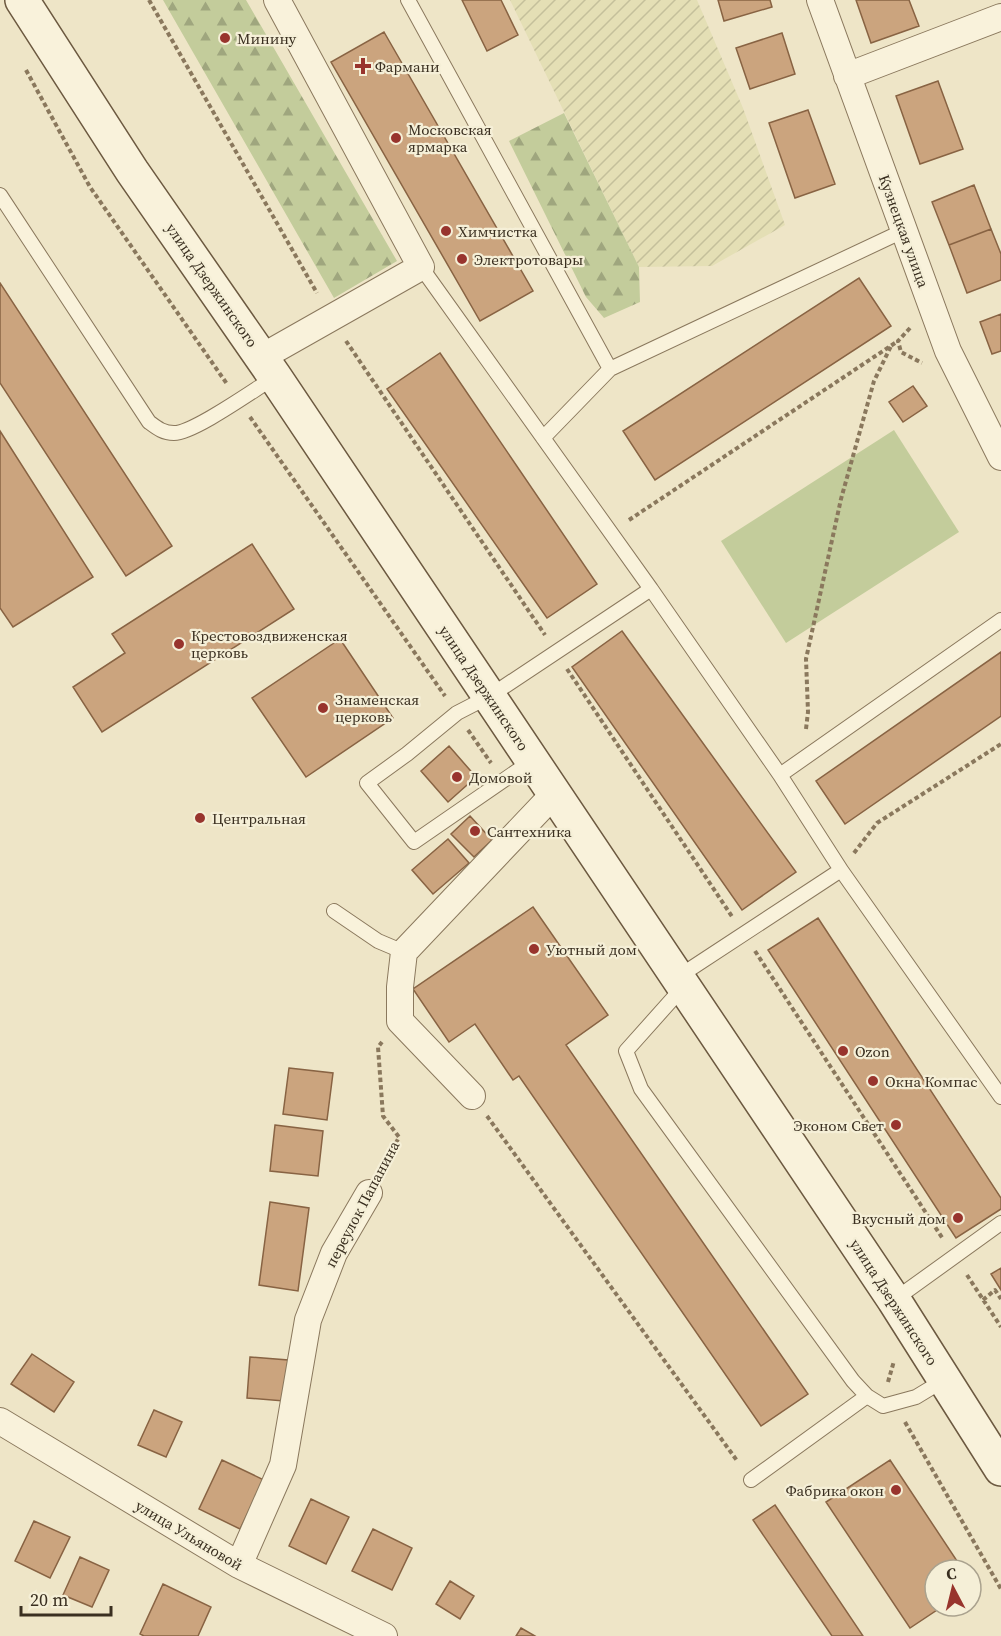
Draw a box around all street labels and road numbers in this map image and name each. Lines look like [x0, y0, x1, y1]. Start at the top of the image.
street label: Кузнецкая улица [874, 172, 934, 291]
street label: улица Дзержинского [161, 219, 263, 351]
street label: улица Дзержинского [434, 621, 534, 755]
street label: переулок Папанина [320, 1137, 404, 1271]
street label: улица Дзержинского [845, 1235, 943, 1369]
street label: улица Ульяновой [131, 1495, 247, 1576]

